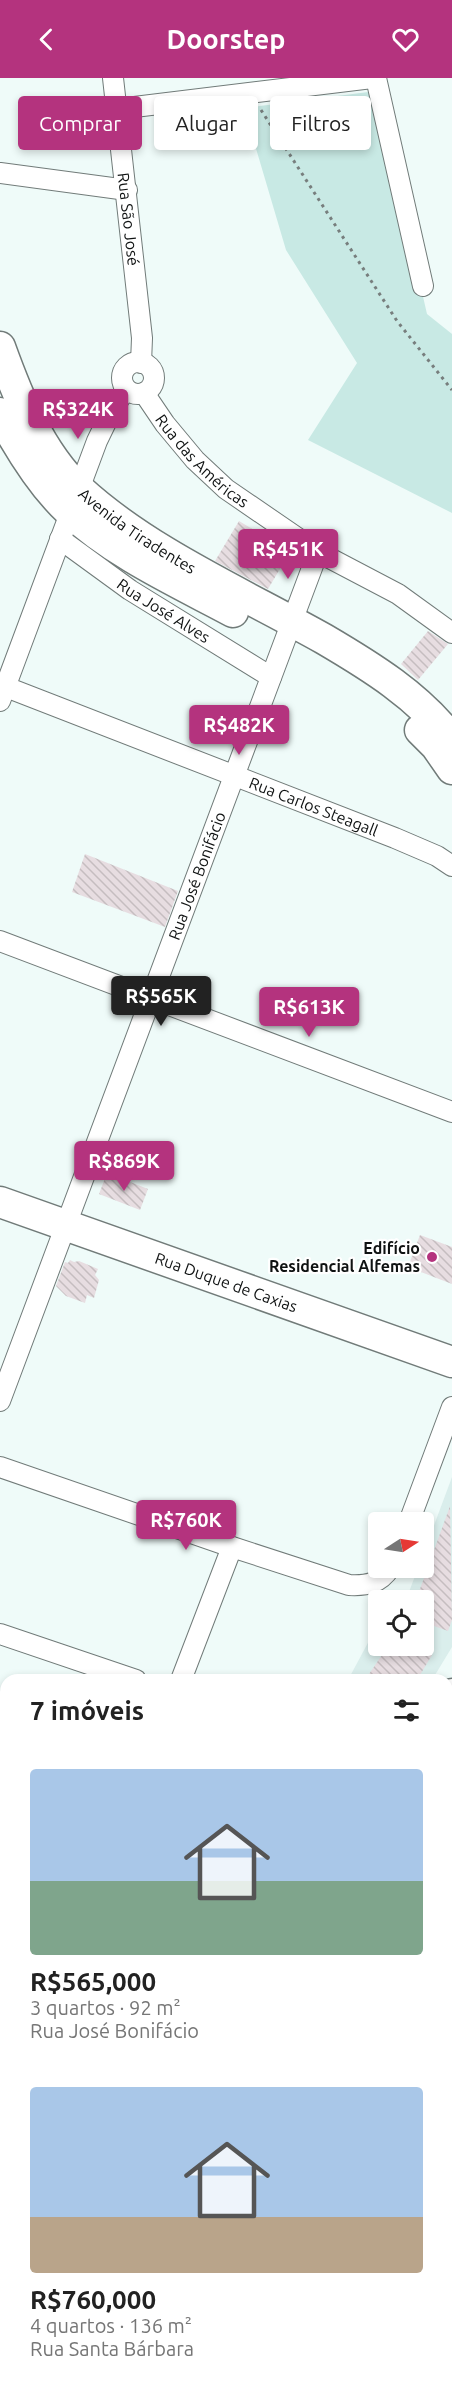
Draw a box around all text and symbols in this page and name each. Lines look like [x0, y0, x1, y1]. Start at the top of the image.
icon: back [30, 23, 63, 56]
icon: heart [389, 23, 422, 56]
text: Doorstep [167, 24, 285, 54]
chip: Comprar [18, 96, 142, 150]
chip: Alugar [154, 96, 258, 150]
chip: Filtros [270, 96, 371, 150]
street label: Rua São José [115, 172, 143, 267]
pin: R$324K [29, 389, 127, 440]
text: R$324K [42, 397, 114, 420]
street label: Rua das Américas [152, 411, 252, 511]
street label: Avenida Tiradentes [75, 484, 199, 577]
pin: R$451K [239, 529, 337, 580]
text: R$451K [252, 537, 324, 560]
street label: Rua José Alves [114, 575, 213, 646]
pin: R$482K [190, 705, 288, 756]
text: R$482K [203, 713, 275, 736]
street label: Rua Carlos Steagall [247, 773, 381, 840]
street label: Rua José Bonifácio [165, 809, 229, 942]
pin: R$565K [112, 976, 210, 1027]
text: R$565K [125, 984, 197, 1007]
pin: R$613K [260, 987, 358, 1038]
text: R$613K [273, 995, 345, 1018]
pin: R$869K [75, 1141, 173, 1192]
text: R$869K [88, 1149, 160, 1172]
place label: Edifício Residencial Alfemas [269, 1239, 420, 1275]
street label: Rua Duque de Caxias [153, 1249, 300, 1316]
marker: Edifício Residencial Alfemas [425, 1250, 439, 1264]
pin: R$760K [137, 1500, 235, 1551]
text: R$760K [150, 1508, 222, 1531]
north arrow [368, 1512, 434, 1578]
map controls [368, 1512, 434, 1656]
button: locate [368, 1590, 434, 1656]
icon: filters [390, 1694, 423, 1727]
text: 7 imóveis [30, 1696, 144, 1725]
icon: home [173, 1808, 281, 1916]
text: R$565,000 [30, 1967, 156, 1996]
text: 3 quartos · 92 m² [30, 1996, 181, 2019]
text: Rua José Bonifácio [30, 2019, 199, 2042]
icon: home [173, 2126, 281, 2234]
text: R$760,000 [30, 2285, 156, 2314]
text: 4 quartos · 136 m² [30, 2314, 192, 2337]
text: Rua Santa Bárbara [30, 2337, 194, 2360]

